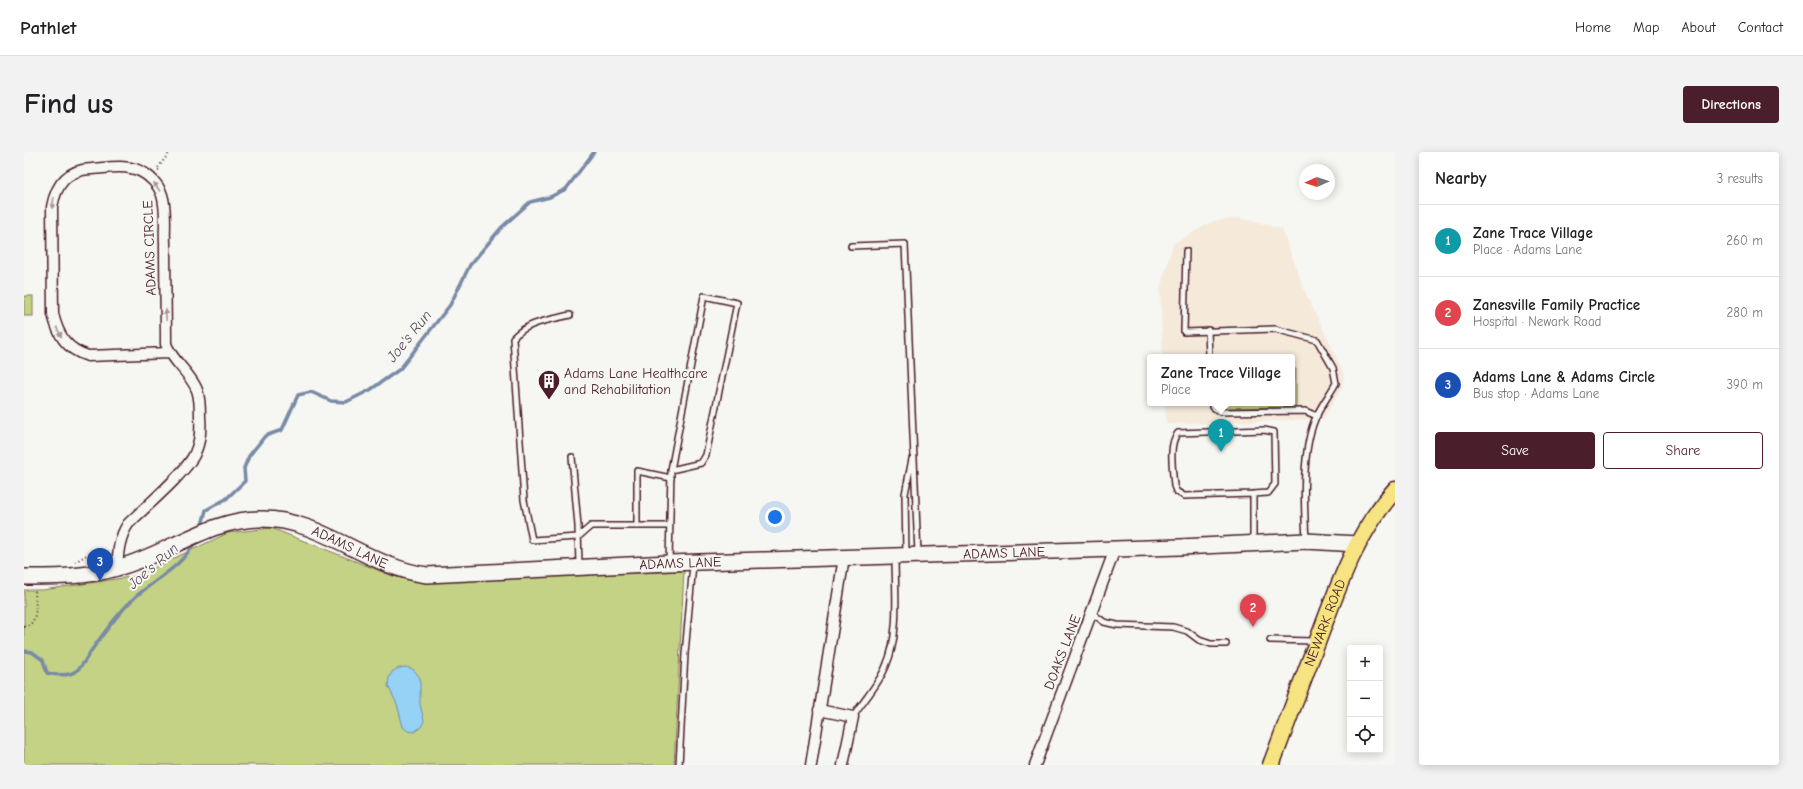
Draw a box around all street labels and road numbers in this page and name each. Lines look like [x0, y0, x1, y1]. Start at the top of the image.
street label: ADAMS CIRCLE [139, 200, 160, 296]
street label: ADAMS LANE [309, 522, 390, 572]
street label: ADAMS LANE [963, 543, 1045, 563]
street label: ADAMS LANE [639, 553, 722, 573]
street label: NEWARK ROAD [1301, 576, 1350, 669]
street label: DOAKS LANE [1040, 612, 1085, 692]

